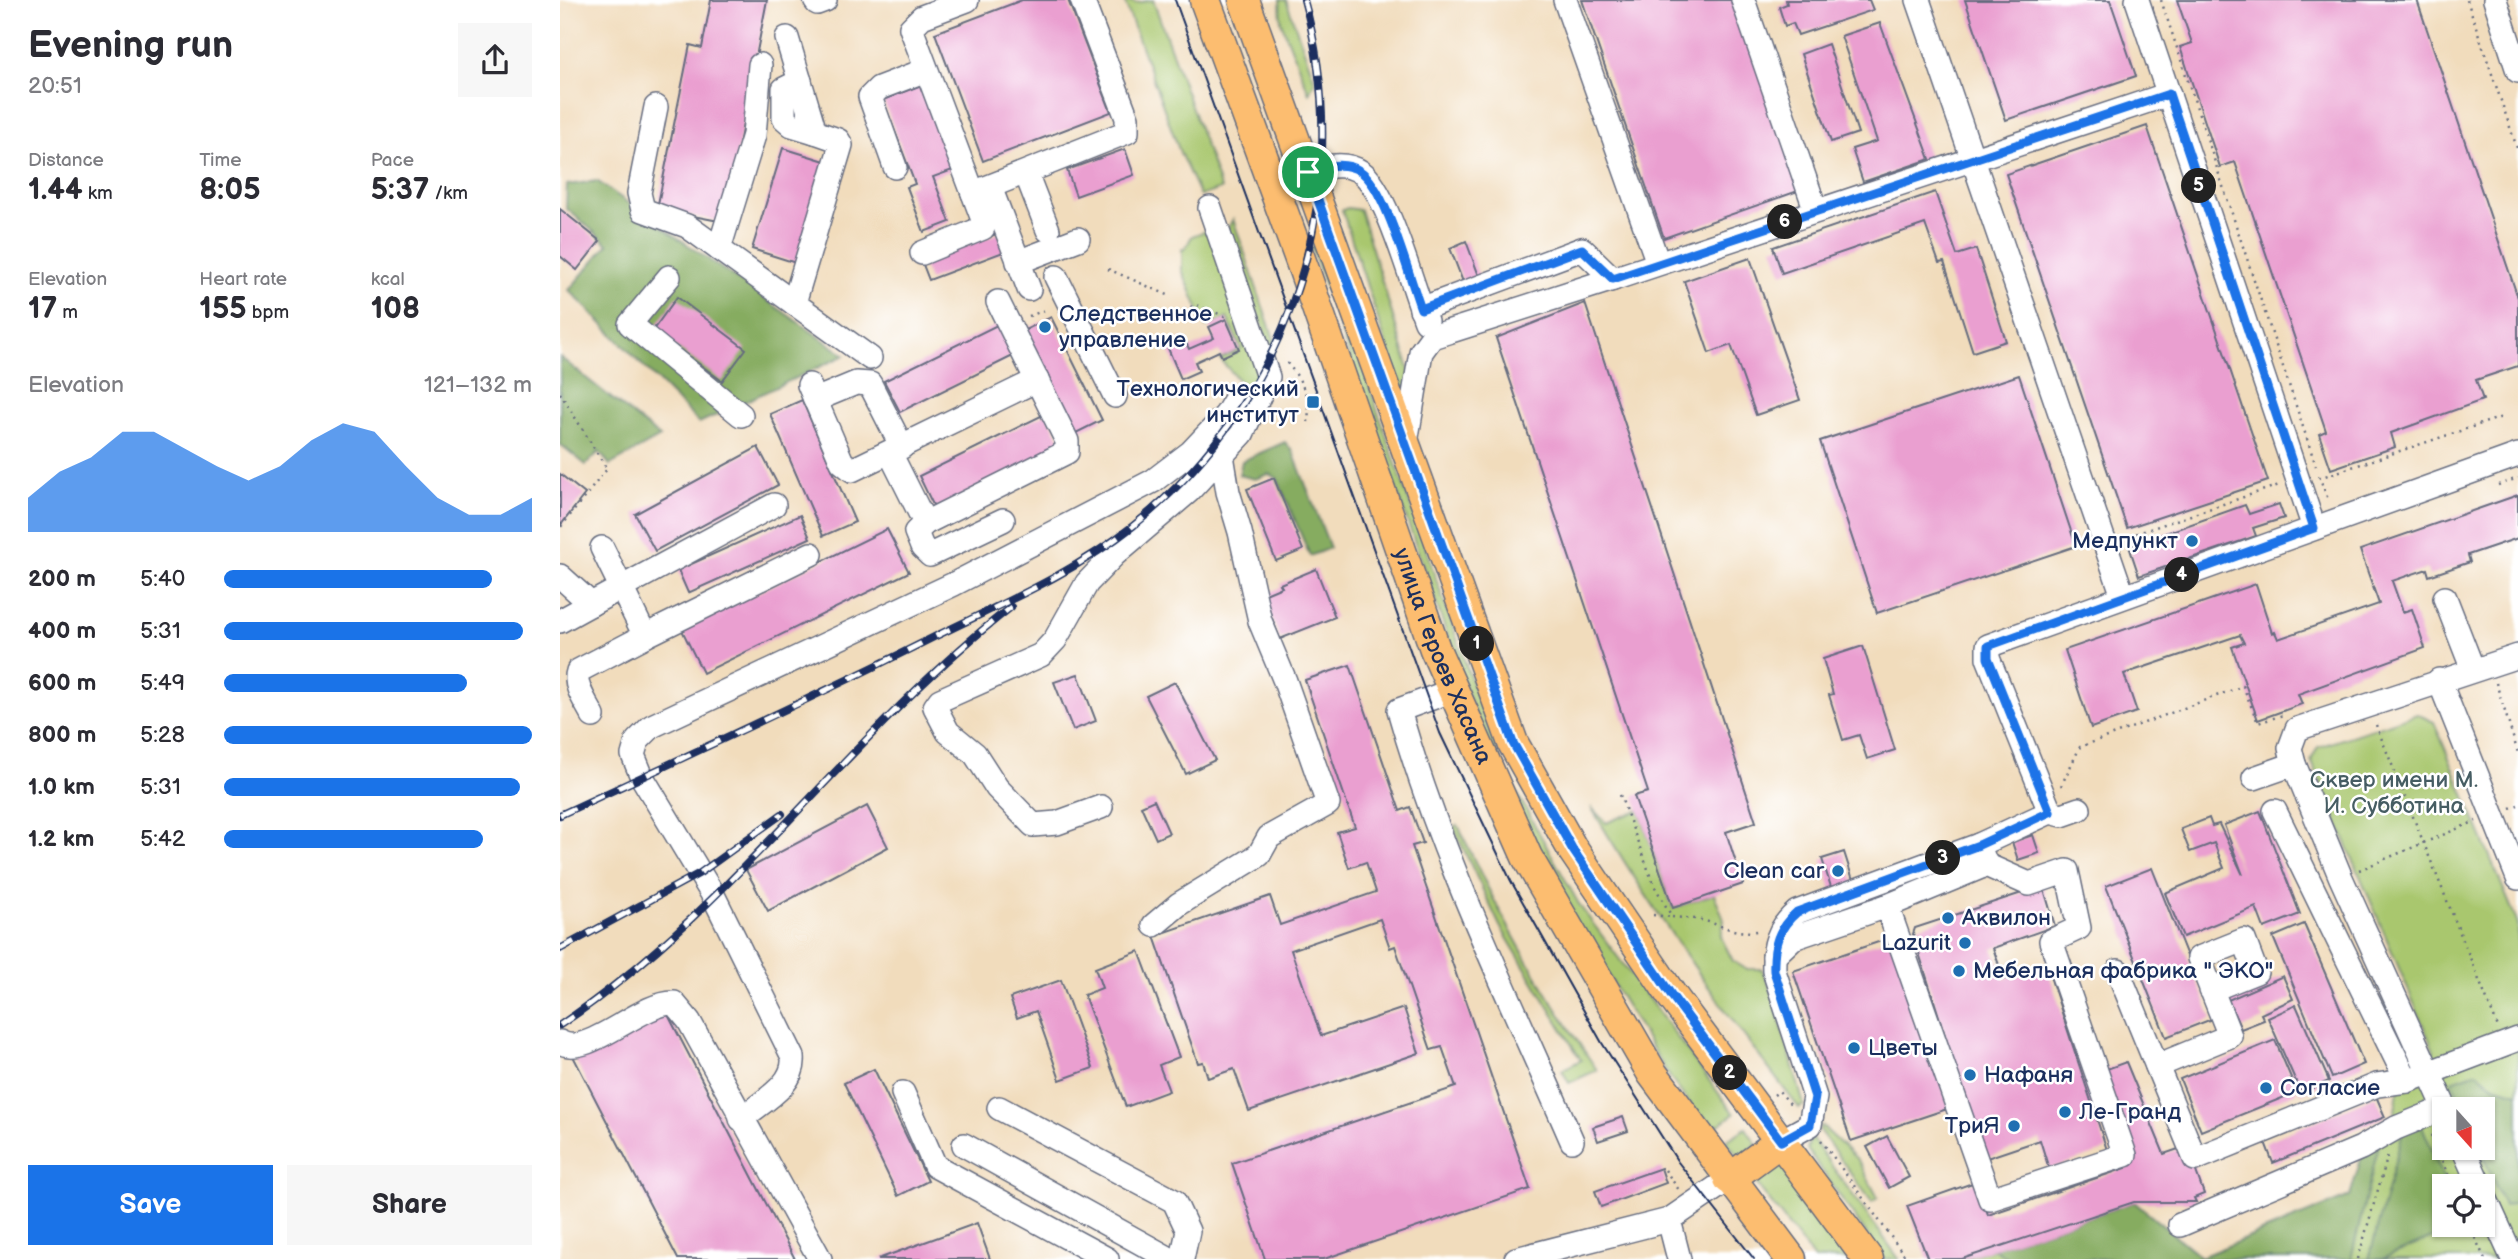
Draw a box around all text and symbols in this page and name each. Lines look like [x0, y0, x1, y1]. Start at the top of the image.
text: Evening run [28, 23, 233, 68]
button: share [458, 23, 532, 97]
text: 20:51 [28, 72, 82, 100]
pin [1278, 142, 1338, 202]
text: Distance [28, 149, 104, 172]
text: Time [199, 149, 241, 172]
text: Pace [371, 149, 414, 172]
icon: arrive [1289, 153, 1327, 191]
pin: 5 [2182, 168, 2216, 204]
text: 1.44 [28, 172, 83, 208]
text: 8:05 [199, 172, 261, 208]
text: 5:37 [371, 172, 429, 208]
text: 5 [2193, 174, 2204, 197]
text: km [83, 182, 113, 205]
text: /km [429, 182, 468, 205]
pin: 6 [1768, 204, 1802, 240]
text: 6 [1779, 210, 1790, 233]
text: Elevation [28, 268, 107, 291]
text: Heart rate [199, 268, 287, 291]
text: kcal [371, 268, 405, 291]
text: 17 [28, 291, 57, 327]
text: 155 [199, 291, 247, 327]
text: 108 [371, 291, 420, 327]
place label: Следственное управление [1059, 300, 1212, 354]
text: m [57, 301, 78, 324]
text: bpm [247, 301, 289, 324]
marker: Следственное управление [1037, 319, 1053, 335]
text: Elevation [28, 371, 124, 399]
text: 121–132 m [424, 371, 532, 399]
place label: Технологический институт [1117, 375, 1299, 429]
marker: Технологический институт [1305, 394, 1321, 410]
place label: Медпункт [2072, 527, 2178, 555]
marker: Медпункт [2184, 533, 2200, 549]
street label: улица Героев Хасана [1387, 544, 1498, 769]
pin: 4 [2164, 558, 2200, 592]
text: 4 [2176, 563, 2187, 586]
text: 200 m [28, 565, 96, 593]
text: 5:40 [140, 565, 185, 593]
text: 400 m [28, 617, 96, 645]
text: 5:31 [140, 617, 181, 645]
pin: 1 [1460, 626, 1494, 662]
text: 1 [1473, 632, 1481, 655]
text: 600 m [28, 669, 96, 697]
text: 5:49 [140, 669, 185, 697]
text: 800 m [28, 721, 96, 749]
text: 5:28 [140, 721, 185, 749]
park label: Сквер имени М. И. Субботина [2310, 766, 2478, 820]
text: 1.0 km [28, 773, 95, 801]
text: 5:31 [140, 773, 181, 801]
text: 1.2 km [28, 825, 94, 853]
text: 5:42 [140, 825, 185, 853]
pin: 3 [1926, 840, 1960, 876]
text: 3 [1937, 846, 1948, 869]
place label: Clean car [1723, 857, 1825, 885]
marker: Clean car [1830, 863, 1846, 879]
place label: Аквилон [1961, 904, 2051, 932]
marker: Аквилон [1940, 910, 1956, 926]
place label: Lazurit [1881, 929, 1951, 957]
marker: Lazurit [1957, 935, 1973, 951]
place label: Мебельная фабрика " ЭКО" [1973, 957, 2273, 985]
marker: Мебельная фабрика " ЭКО" [1951, 963, 1967, 979]
place label: Цветы [1868, 1034, 1938, 1062]
marker: Цветы [1846, 1040, 1862, 1056]
pin: 2 [1712, 1056, 1748, 1090]
text: 2 [1724, 1061, 1735, 1084]
place label: Нафаня [1984, 1061, 2073, 1089]
marker: Нафаня [1962, 1067, 1978, 1083]
place label: Согласие [2280, 1074, 2380, 1102]
marker: Согласие [2258, 1080, 2274, 1096]
north arrow [2432, 1097, 2496, 1160]
map controls [2432, 1097, 2495, 1237]
place label: Ле-Гранд [2078, 1098, 2181, 1126]
marker: Ле-Гранд [2057, 1104, 2073, 1120]
place label: ТриЯ [1945, 1112, 2000, 1140]
marker: ТриЯ [2006, 1118, 2022, 1134]
button: Save [28, 1165, 273, 1245]
button: Share [287, 1165, 532, 1245]
button: locate [2432, 1174, 2495, 1237]

